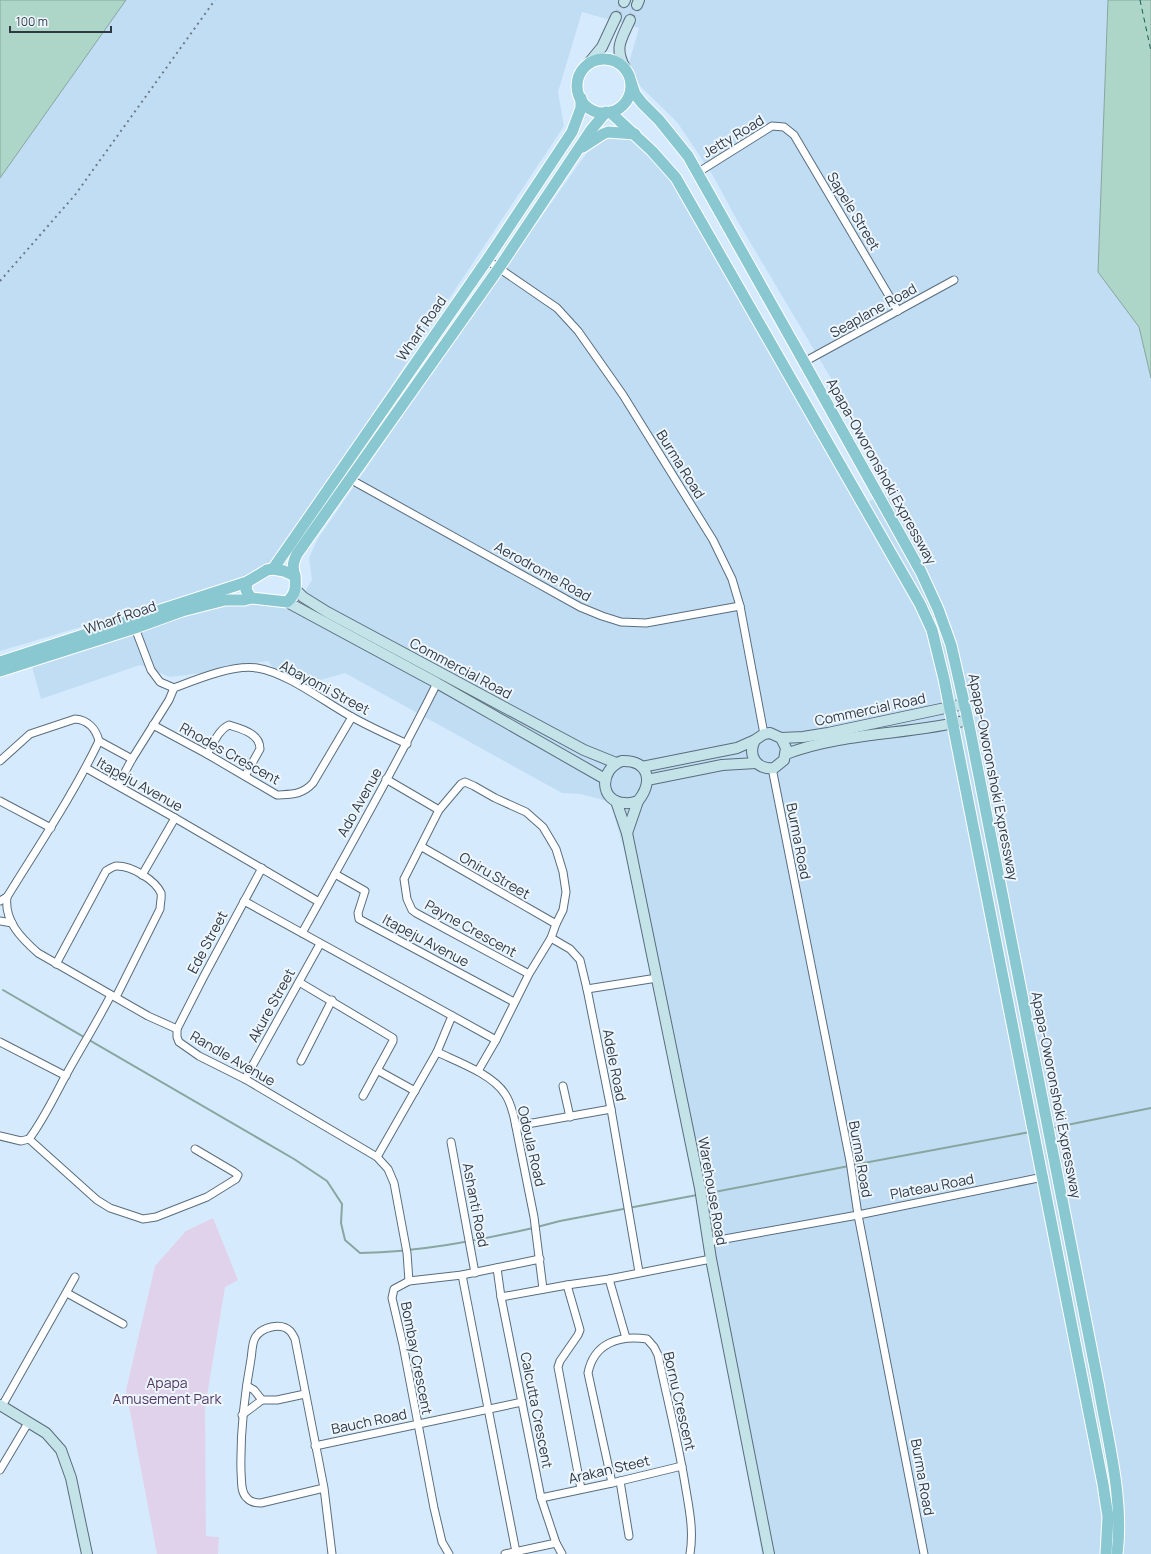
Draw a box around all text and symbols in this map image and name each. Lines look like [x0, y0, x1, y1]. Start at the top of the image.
scale bar [10, 8, 111, 34]
text: 100 m [16, 13, 48, 30]
street label: Jetty Road [699, 110, 767, 162]
street label: Sapele Street [823, 168, 885, 254]
street label: Seaplane Road [826, 278, 920, 342]
street label: Wharf Road [392, 292, 450, 364]
street label: Apapa-Oworonshoki Expressway [823, 374, 942, 568]
street label: Burma Road [652, 426, 710, 502]
street label: Aerodrome Road [491, 537, 595, 605]
street label: Wharf Road [81, 596, 159, 638]
street label: Commercial Road [407, 633, 515, 703]
street label: Abayomi Street [277, 655, 373, 719]
street label: Apapa-Oworonshoki Expressway [965, 672, 1024, 883]
street label: Commercial Road [813, 688, 927, 730]
street label: Rhodes Crescent [176, 718, 284, 789]
street label: Itapeju Avenue [94, 752, 186, 816]
street label: Ado Avenue [332, 764, 386, 840]
street label: Burma Road [782, 801, 816, 881]
street label: Oniru Street [456, 847, 534, 903]
street label: Payne Crescent [422, 895, 521, 961]
street label: Ede Street [183, 907, 232, 977]
street label: Itapeju Avenue [379, 909, 473, 971]
street label: Akure Street [243, 965, 299, 1045]
street label: Apapa-Oworonshoki Expressway [1028, 990, 1087, 1201]
street label: Randle Avenue [187, 1026, 279, 1090]
street label: Adele Road [599, 1027, 631, 1103]
street label: Odoula Road [514, 1104, 550, 1188]
street label: Burma Road [845, 1119, 877, 1199]
street label: Warehouse Road [694, 1135, 732, 1247]
street label: Ashanti Road [459, 1161, 493, 1249]
street label: Plateau Road [888, 1169, 976, 1203]
street label: Bombay Crescent [397, 1300, 437, 1416]
street label: Calcutta Crescent [516, 1350, 558, 1470]
street label: Bornu Crescent [659, 1350, 701, 1453]
park label: Apapa Amusement Park [113, 1373, 222, 1408]
street label: Bauch Road [329, 1404, 409, 1438]
street label: Burma Road [907, 1437, 939, 1517]
street label: Arakan Steet [566, 1450, 652, 1488]

